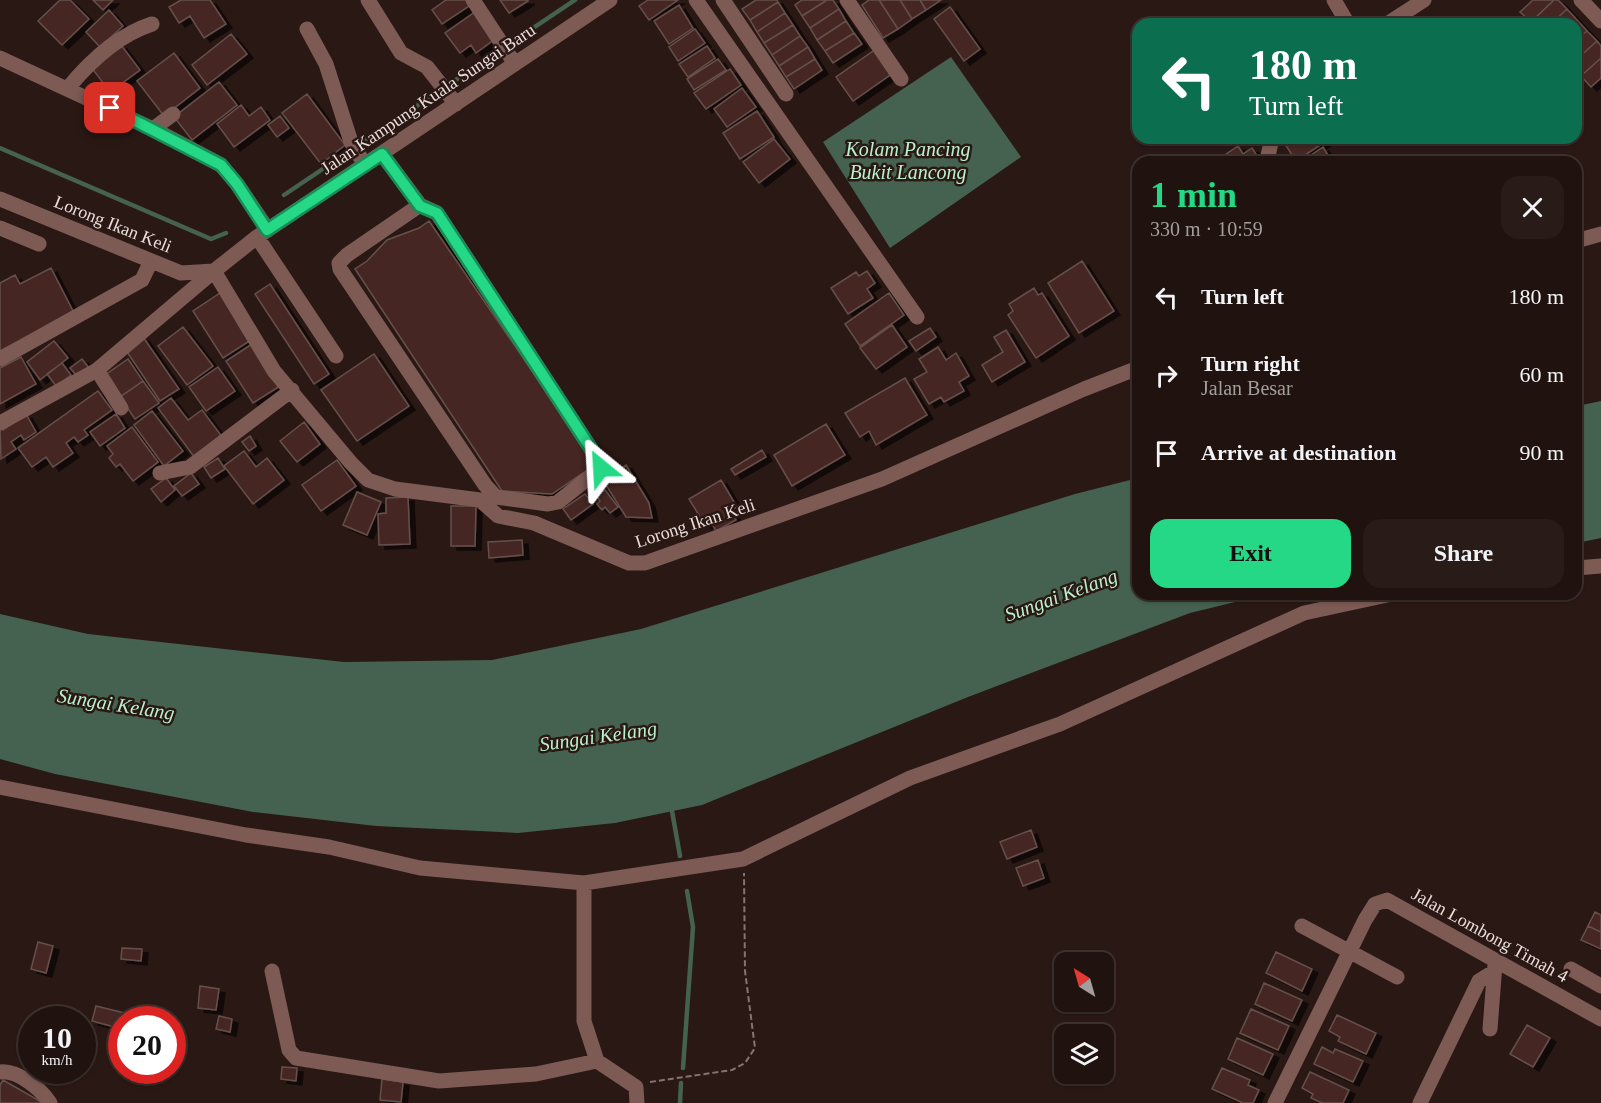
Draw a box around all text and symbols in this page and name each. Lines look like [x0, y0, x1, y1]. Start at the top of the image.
street label: Jalan Kampung Kuala Sungai Baru [317, 20, 539, 178]
icon: left [1150, 42, 1228, 120]
text: 180 m [1249, 42, 1358, 88]
pin [84, 82, 135, 133]
icon: arrive [93, 91, 126, 124]
text: Turn left [1249, 91, 1343, 121]
water label: Kolam Pancing Bukit Lancong [845, 138, 971, 184]
text: 1 min [1150, 175, 1237, 215]
button: close [1501, 176, 1564, 239]
street label: Lorong Ikan Keli [51, 191, 175, 257]
text: 330 m · 10:59 [1150, 218, 1263, 240]
icon: left [1150, 281, 1183, 314]
text: Turn left [1201, 284, 1284, 309]
text: 180 m [1508, 284, 1564, 309]
text: Turn right [1201, 351, 1300, 376]
icon: right [1150, 359, 1183, 392]
text: 60 m [1519, 362, 1564, 387]
text: Jalan Besar [1201, 377, 1293, 399]
position arrow [569, 436, 633, 500]
icon: arrive [1150, 437, 1183, 470]
text: Arrive at destination [1201, 440, 1397, 465]
text: 90 m [1519, 440, 1564, 465]
street label: Lorong Ikan Keli [632, 494, 758, 552]
button: Exit [1150, 519, 1351, 588]
button: Share [1363, 519, 1564, 588]
water label: Sungai Kelang [1002, 564, 1121, 627]
water label: Sungai Kelang [56, 684, 176, 725]
water label: Sungai Kelang [538, 717, 658, 756]
street label: Jalan Lombong Timah 4 [1408, 884, 1572, 986]
north arrow [1054, 952, 1114, 1012]
map controls [1054, 952, 1114, 1084]
speed limit sign: 20 [108, 1006, 186, 1084]
text: 10 [42, 1021, 72, 1054]
button: layers [1054, 1024, 1114, 1084]
text: km/h [42, 1052, 72, 1068]

